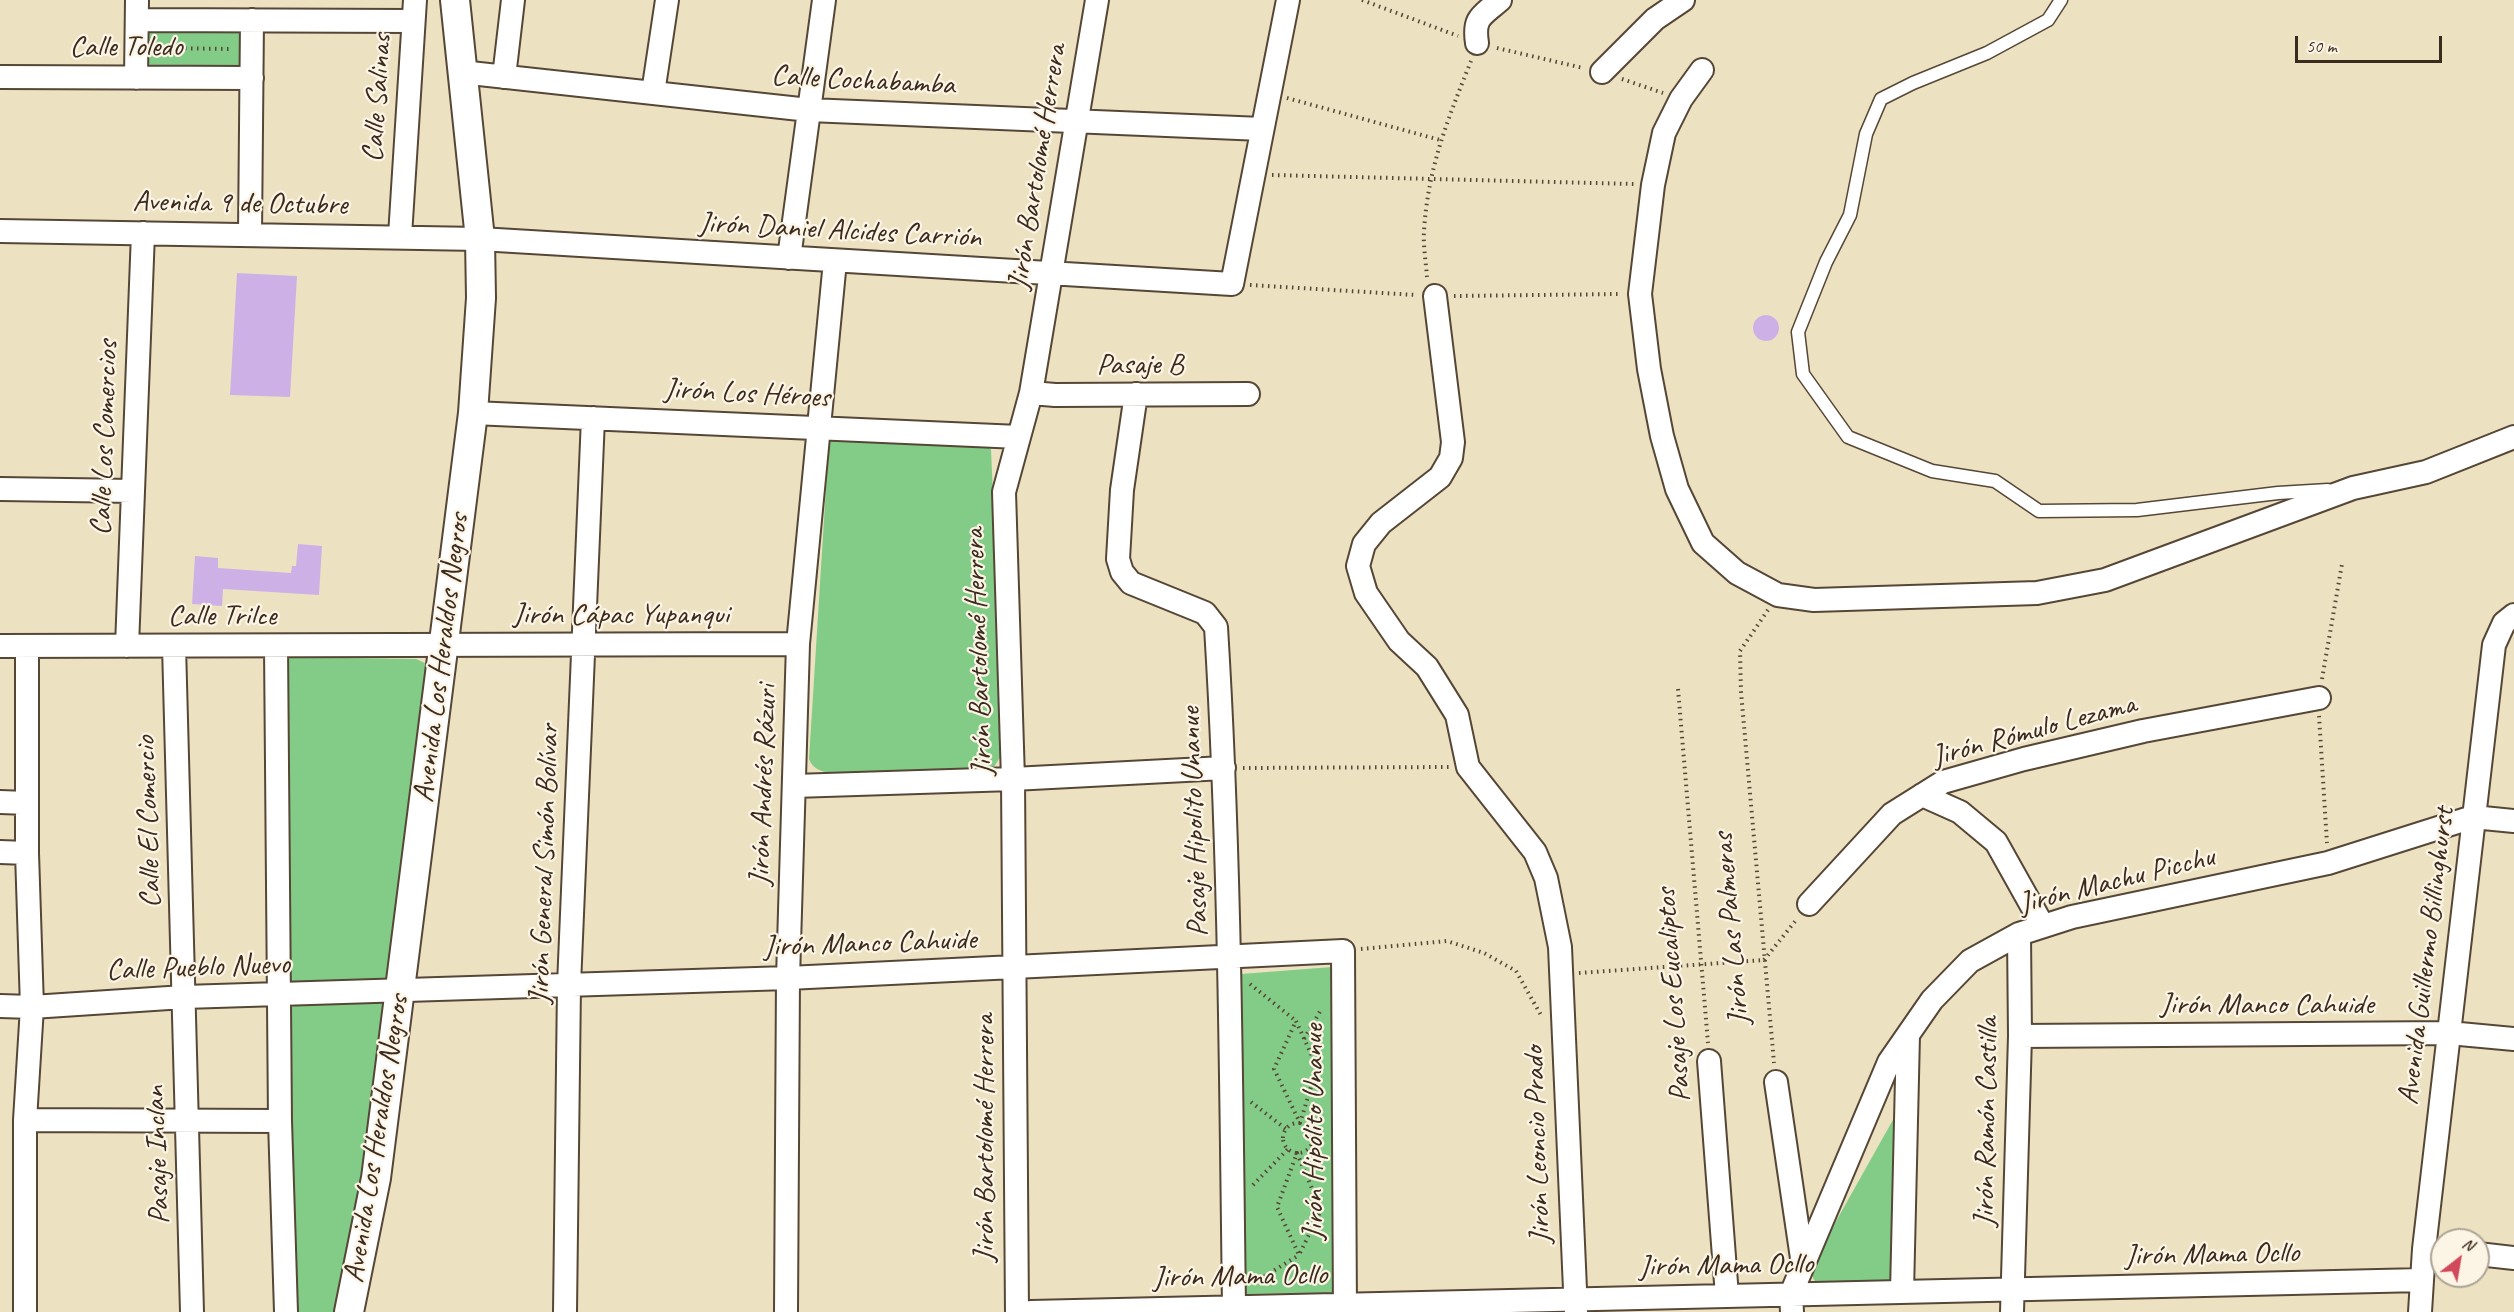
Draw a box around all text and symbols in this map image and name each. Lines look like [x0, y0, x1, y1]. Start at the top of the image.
scale bar [2298, 24, 2445, 62]
street label: Calle Toledo [69, 29, 183, 65]
street label: Calle Salinas [356, 33, 400, 163]
text: 50 m [2306, 35, 2337, 57]
street label: Jirón Bartolomé Herrera [1001, 42, 1075, 292]
street label: Calle Cochabamba [770, 58, 956, 104]
street label: Avenida 9 de Octubre [132, 184, 348, 224]
street label: Jirón Daniel Alcides Carrión [698, 206, 982, 256]
street label: Calle Los Comercios [84, 340, 126, 536]
street label: Pasaje B [1097, 347, 1183, 383]
street label: Jirón Los Héroes [663, 372, 831, 416]
street label: Avenida Los Heraldos Negros [406, 512, 478, 804]
street label: Jirón Bartolomé Herrera [957, 528, 1001, 776]
street label: Jirón Cápac Yupanqui [513, 597, 729, 633]
street label: Calle Trilce [168, 598, 276, 634]
street label: Jirón Andrés Rázuri [742, 684, 786, 886]
street label: Jirón Rómulo Lezama [1928, 687, 2140, 775]
street label: Pasaje Hipolito Unanue [1173, 707, 1217, 937]
street label: Jirón General Simón Bolívar [522, 724, 568, 1004]
street label: Calle El Comercio [128, 735, 170, 909]
street label: Avenida Guillermo Billinghurst [2391, 805, 2463, 1107]
street label: Jirón Las Palmeras [1706, 831, 1758, 1027]
street label: Jirón Machu Picchu [2015, 839, 2219, 923]
street label: Pasaje Los Eucaliptos [1649, 887, 1699, 1103]
street label: Jirón Manco Cahuide [763, 922, 977, 966]
street label: Calle Pueblo Nuevo [106, 947, 290, 989]
street label: Jirón Manco Cahuide [2160, 987, 2374, 1023]
street label: Avenida Los Heraldos Negros [336, 993, 418, 1285]
street label: Jirón Bartolomé Herrera [967, 1014, 1003, 1262]
street label: Jirón Ramón Castilla [1967, 1017, 2007, 1227]
street label: Jirón Hipólito Unanue [1296, 1024, 1332, 1240]
street label: Jirón Leoncio Prado [1517, 1045, 1559, 1245]
street label: Pasaje Inclan [138, 1085, 178, 1225]
north arrow [2430, 1228, 2490, 1288]
text: N [2459, 1233, 2478, 1255]
street label: Jirón Mama Ocllo [2125, 1235, 2299, 1275]
street label: Jirón Mama Ocllo [1639, 1246, 1813, 1286]
street label: Jirón Mama Ocllo [1153, 1257, 1327, 1297]

